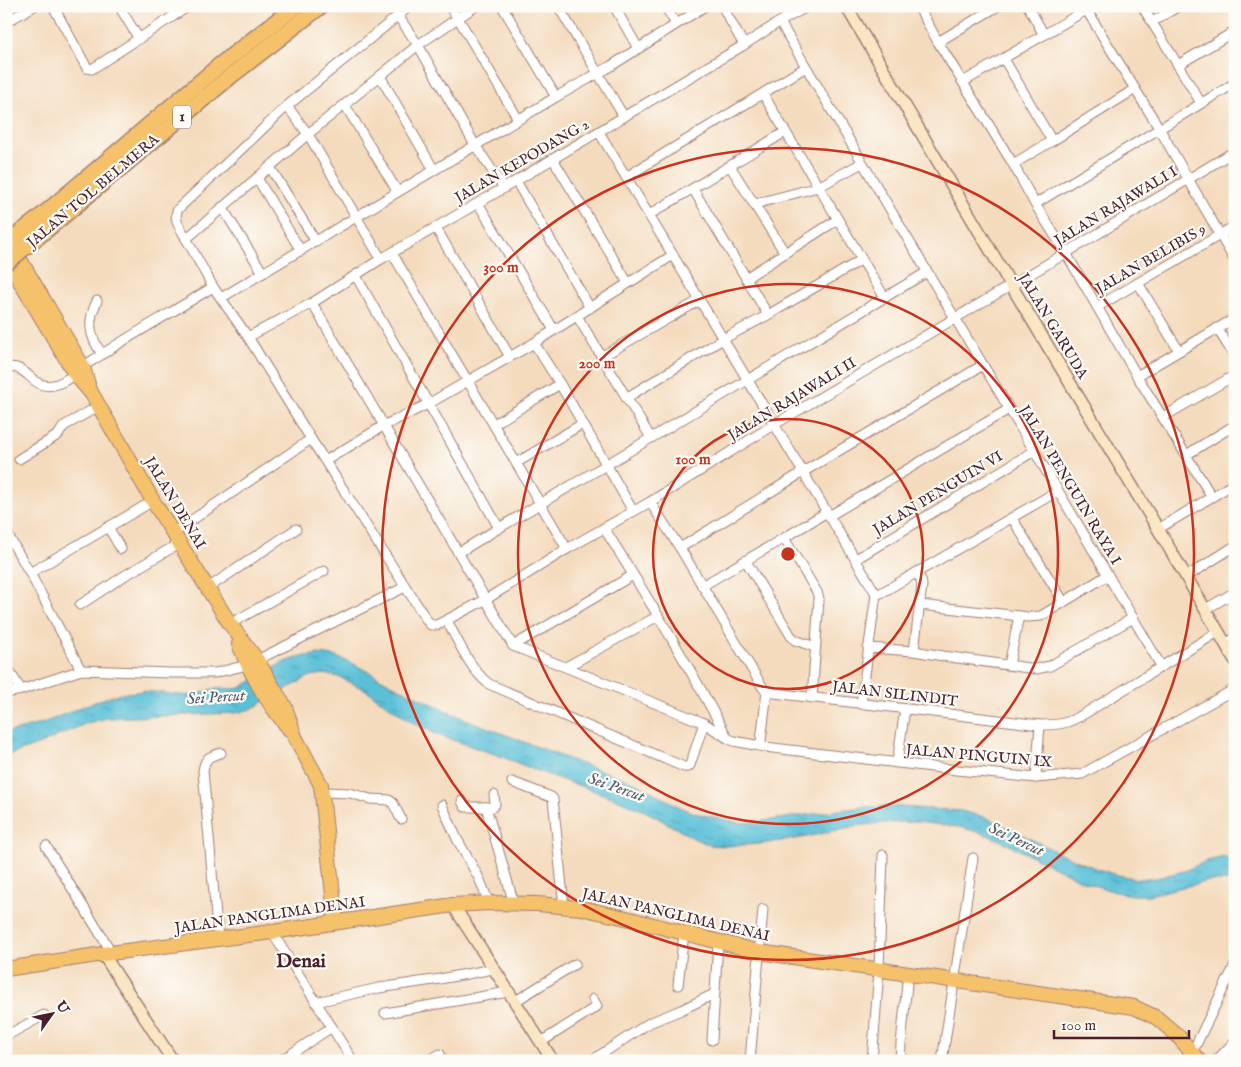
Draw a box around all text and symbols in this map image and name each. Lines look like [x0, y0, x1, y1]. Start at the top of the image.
road number: 1 [173, 105, 191, 128]
street label: JALAN KEPODANG 2 [450, 115, 593, 208]
street label: JALAN TOL BELMERA [21, 129, 164, 253]
street label: JALAN RAJAWALI I [1049, 162, 1181, 251]
street label: JALAN BELIBIS 9 [1091, 220, 1210, 299]
text: 300 m [483, 258, 519, 277]
street label: JALAN GARUDA [1013, 268, 1093, 383]
street label: JALAN RAJAWALI II [723, 353, 860, 446]
text: 200 m [579, 354, 616, 373]
street label: JALAN PENGUIN RAYA I [1014, 400, 1126, 569]
street label: JALAN PENGUIN VI [868, 446, 1007, 540]
text: 100 m [675, 450, 711, 469]
street label: JALAN DENAI [139, 452, 210, 553]
centre of rings [779, 545, 797, 563]
street label: JALAN SILINDIT [829, 677, 959, 711]
water label: Sei Percut [186, 686, 247, 710]
street label: JALAN PINGUIN IX [903, 740, 1053, 772]
water label: Sei Percut [585, 769, 648, 807]
water label: Sei Percut [985, 819, 1048, 862]
street label: JALAN PANGLIMA DENAI [578, 884, 772, 946]
street label: JALAN PANGLIMA DENAI [172, 892, 367, 938]
district label: Denai [276, 949, 327, 974]
north arrow [28, 990, 78, 1040]
text: U [51, 997, 73, 1018]
scale bar [1054, 1007, 1188, 1039]
text: 100 m [1061, 1016, 1097, 1035]

